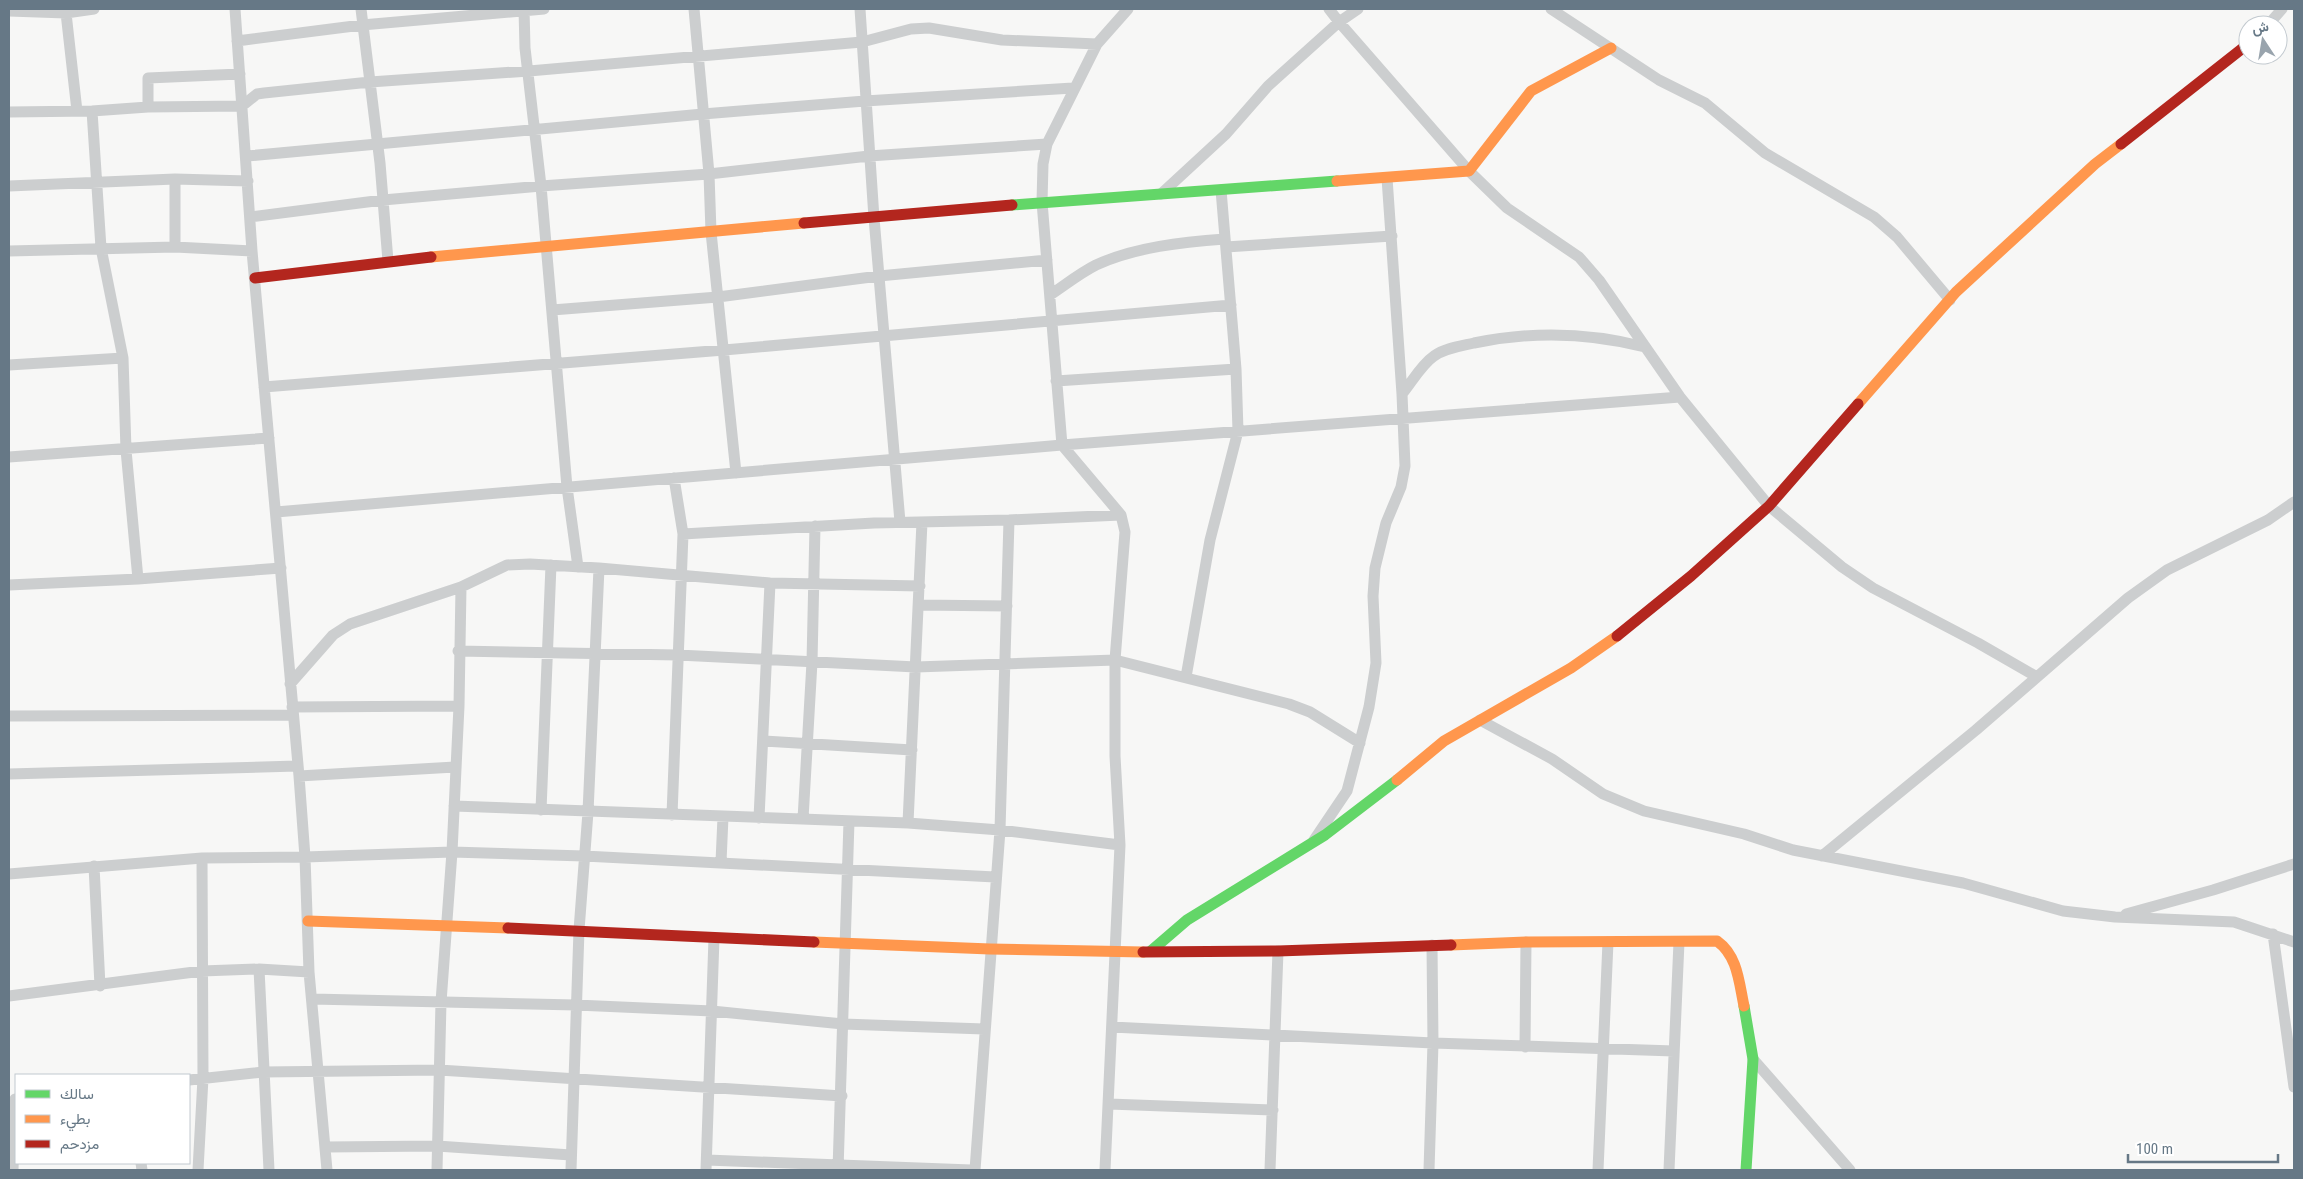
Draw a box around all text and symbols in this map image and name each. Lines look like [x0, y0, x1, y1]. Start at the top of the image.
north arrow [2238, 15, 2288, 65]
text: ش [2250, 18, 2271, 38]
legend [15, 1074, 190, 1164]
text: سالك [60, 1085, 94, 1103]
text: بطيء [60, 1110, 90, 1132]
scale bar [2128, 1132, 2278, 1164]
text: مزدحم [60, 1135, 99, 1154]
text: 100 m [2136, 1140, 2173, 1158]

